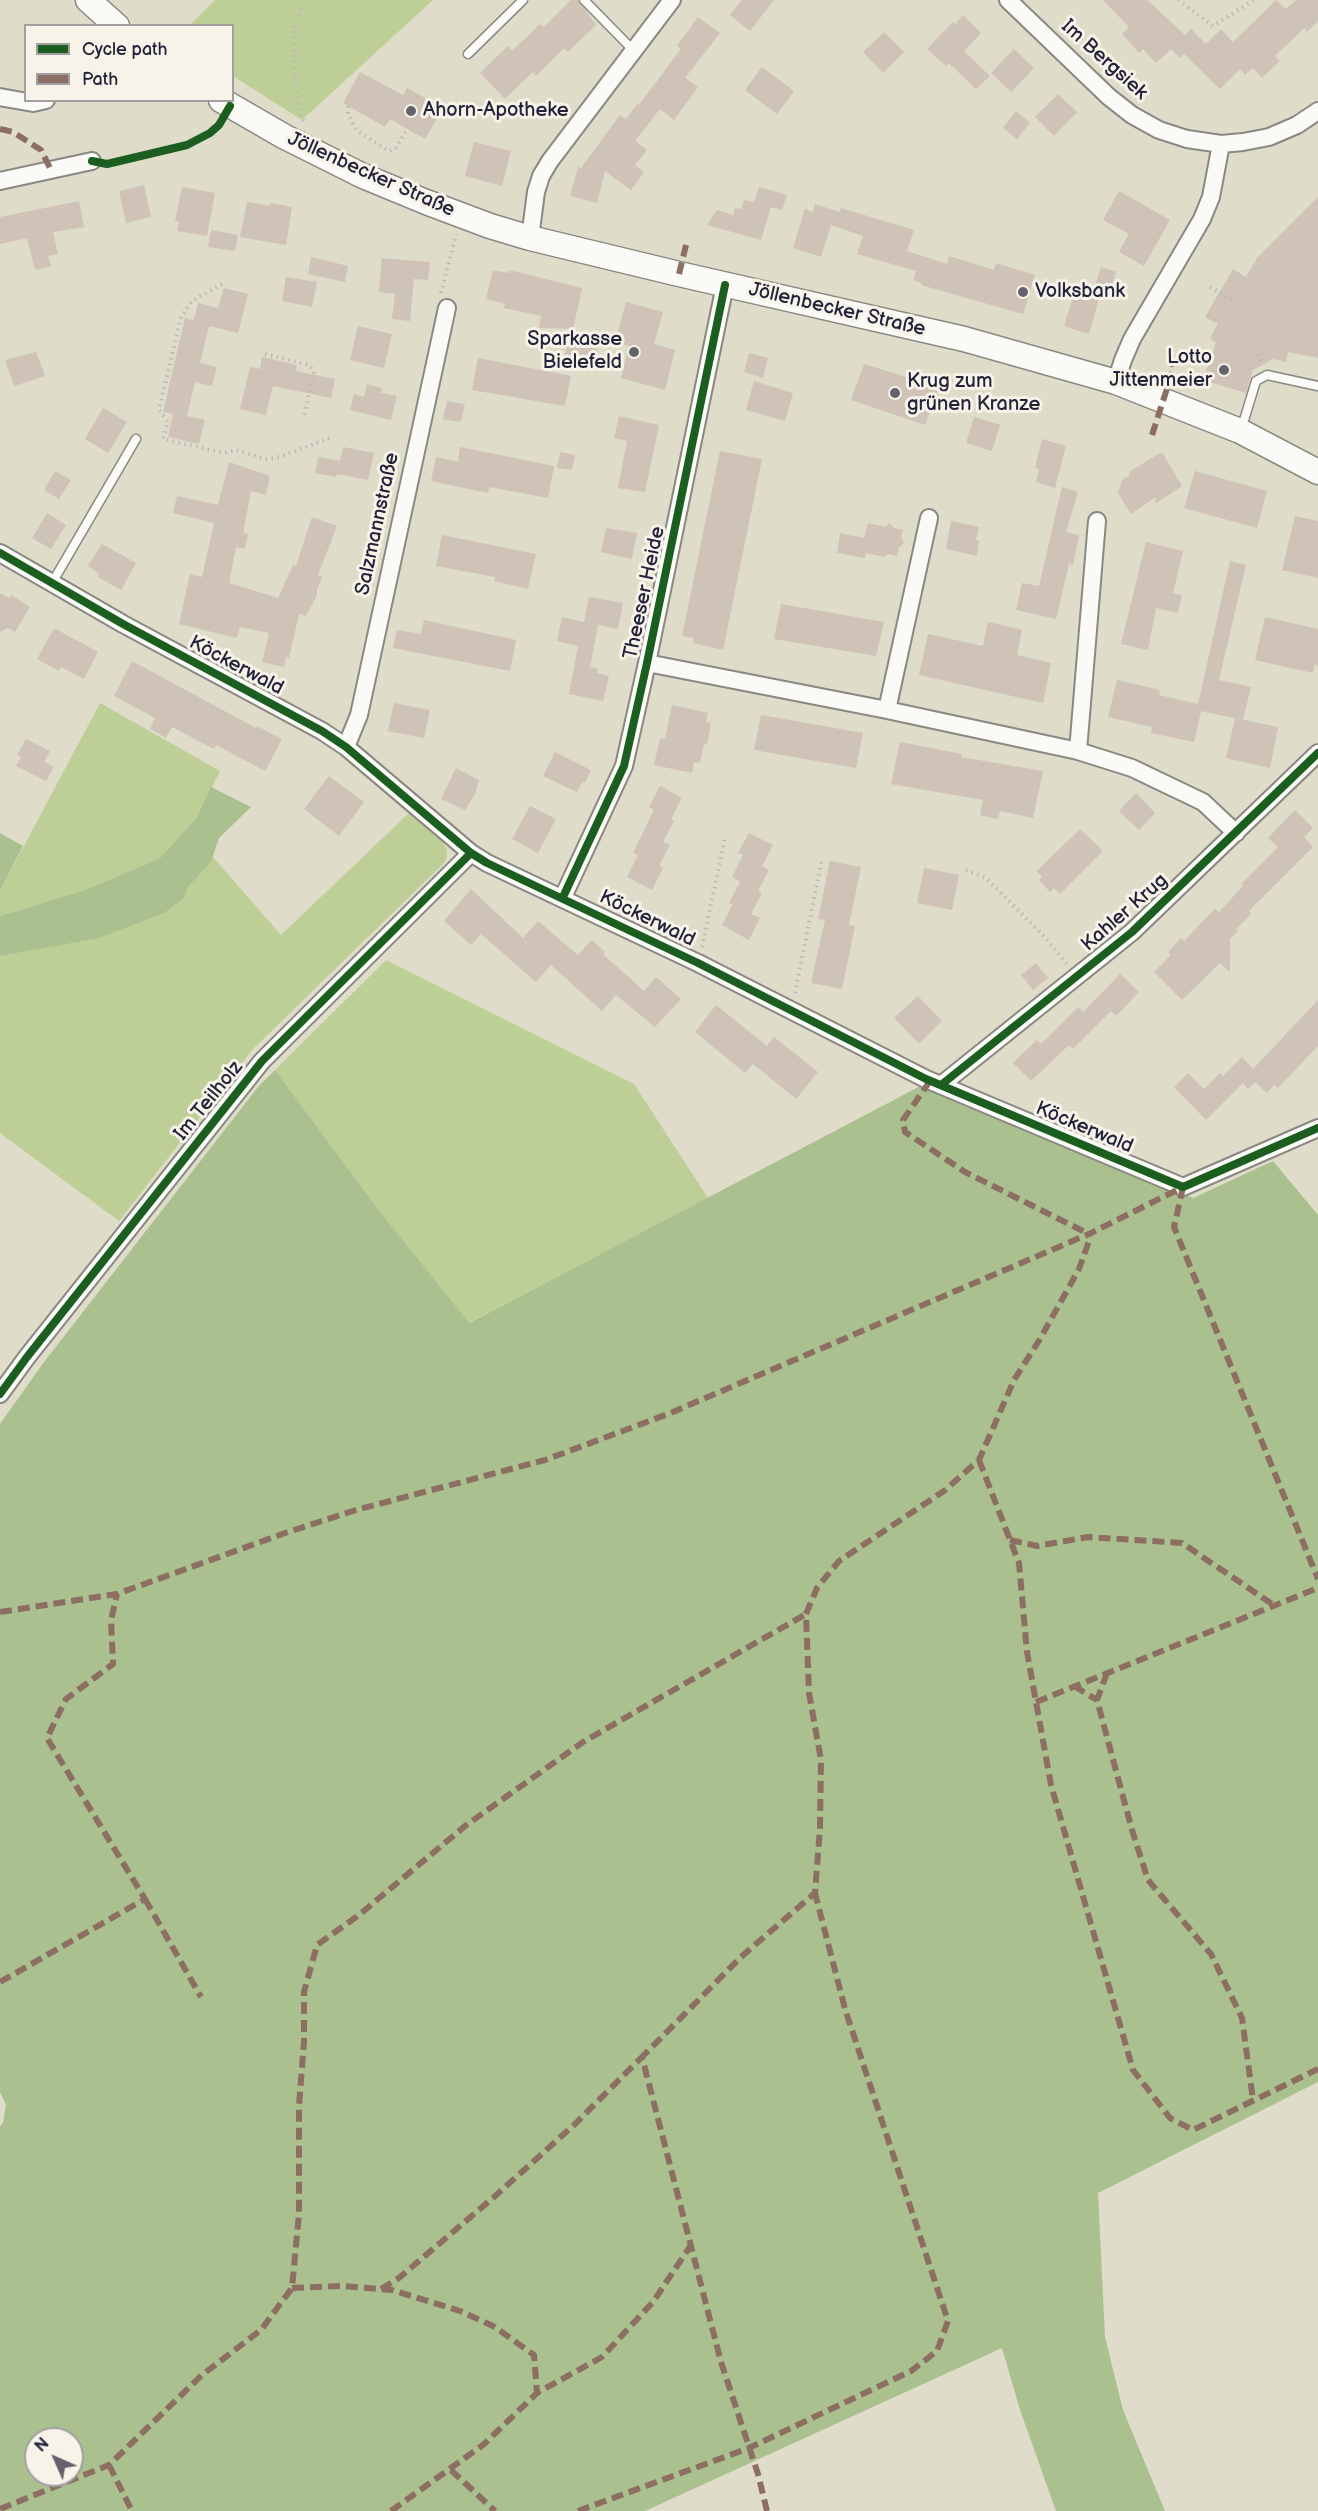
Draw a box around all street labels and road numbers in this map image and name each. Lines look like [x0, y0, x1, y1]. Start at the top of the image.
street label: Im Bergsiek [1056, 15, 1152, 105]
street label: Jöllenbecker Straße [284, 127, 458, 223]
street label: Jöllenbecker Straße [746, 278, 928, 342]
street label: Salzmannstraße [351, 451, 405, 597]
street label: Theeser Heide [619, 524, 671, 662]
street label: Köckerwald [185, 631, 287, 701]
street label: Kahler Krug [1077, 869, 1173, 957]
street label: Köckerwald [595, 886, 699, 952]
street label: Im Teilholz [170, 1056, 248, 1146]
street label: Köckerwald [1032, 1097, 1136, 1159]

